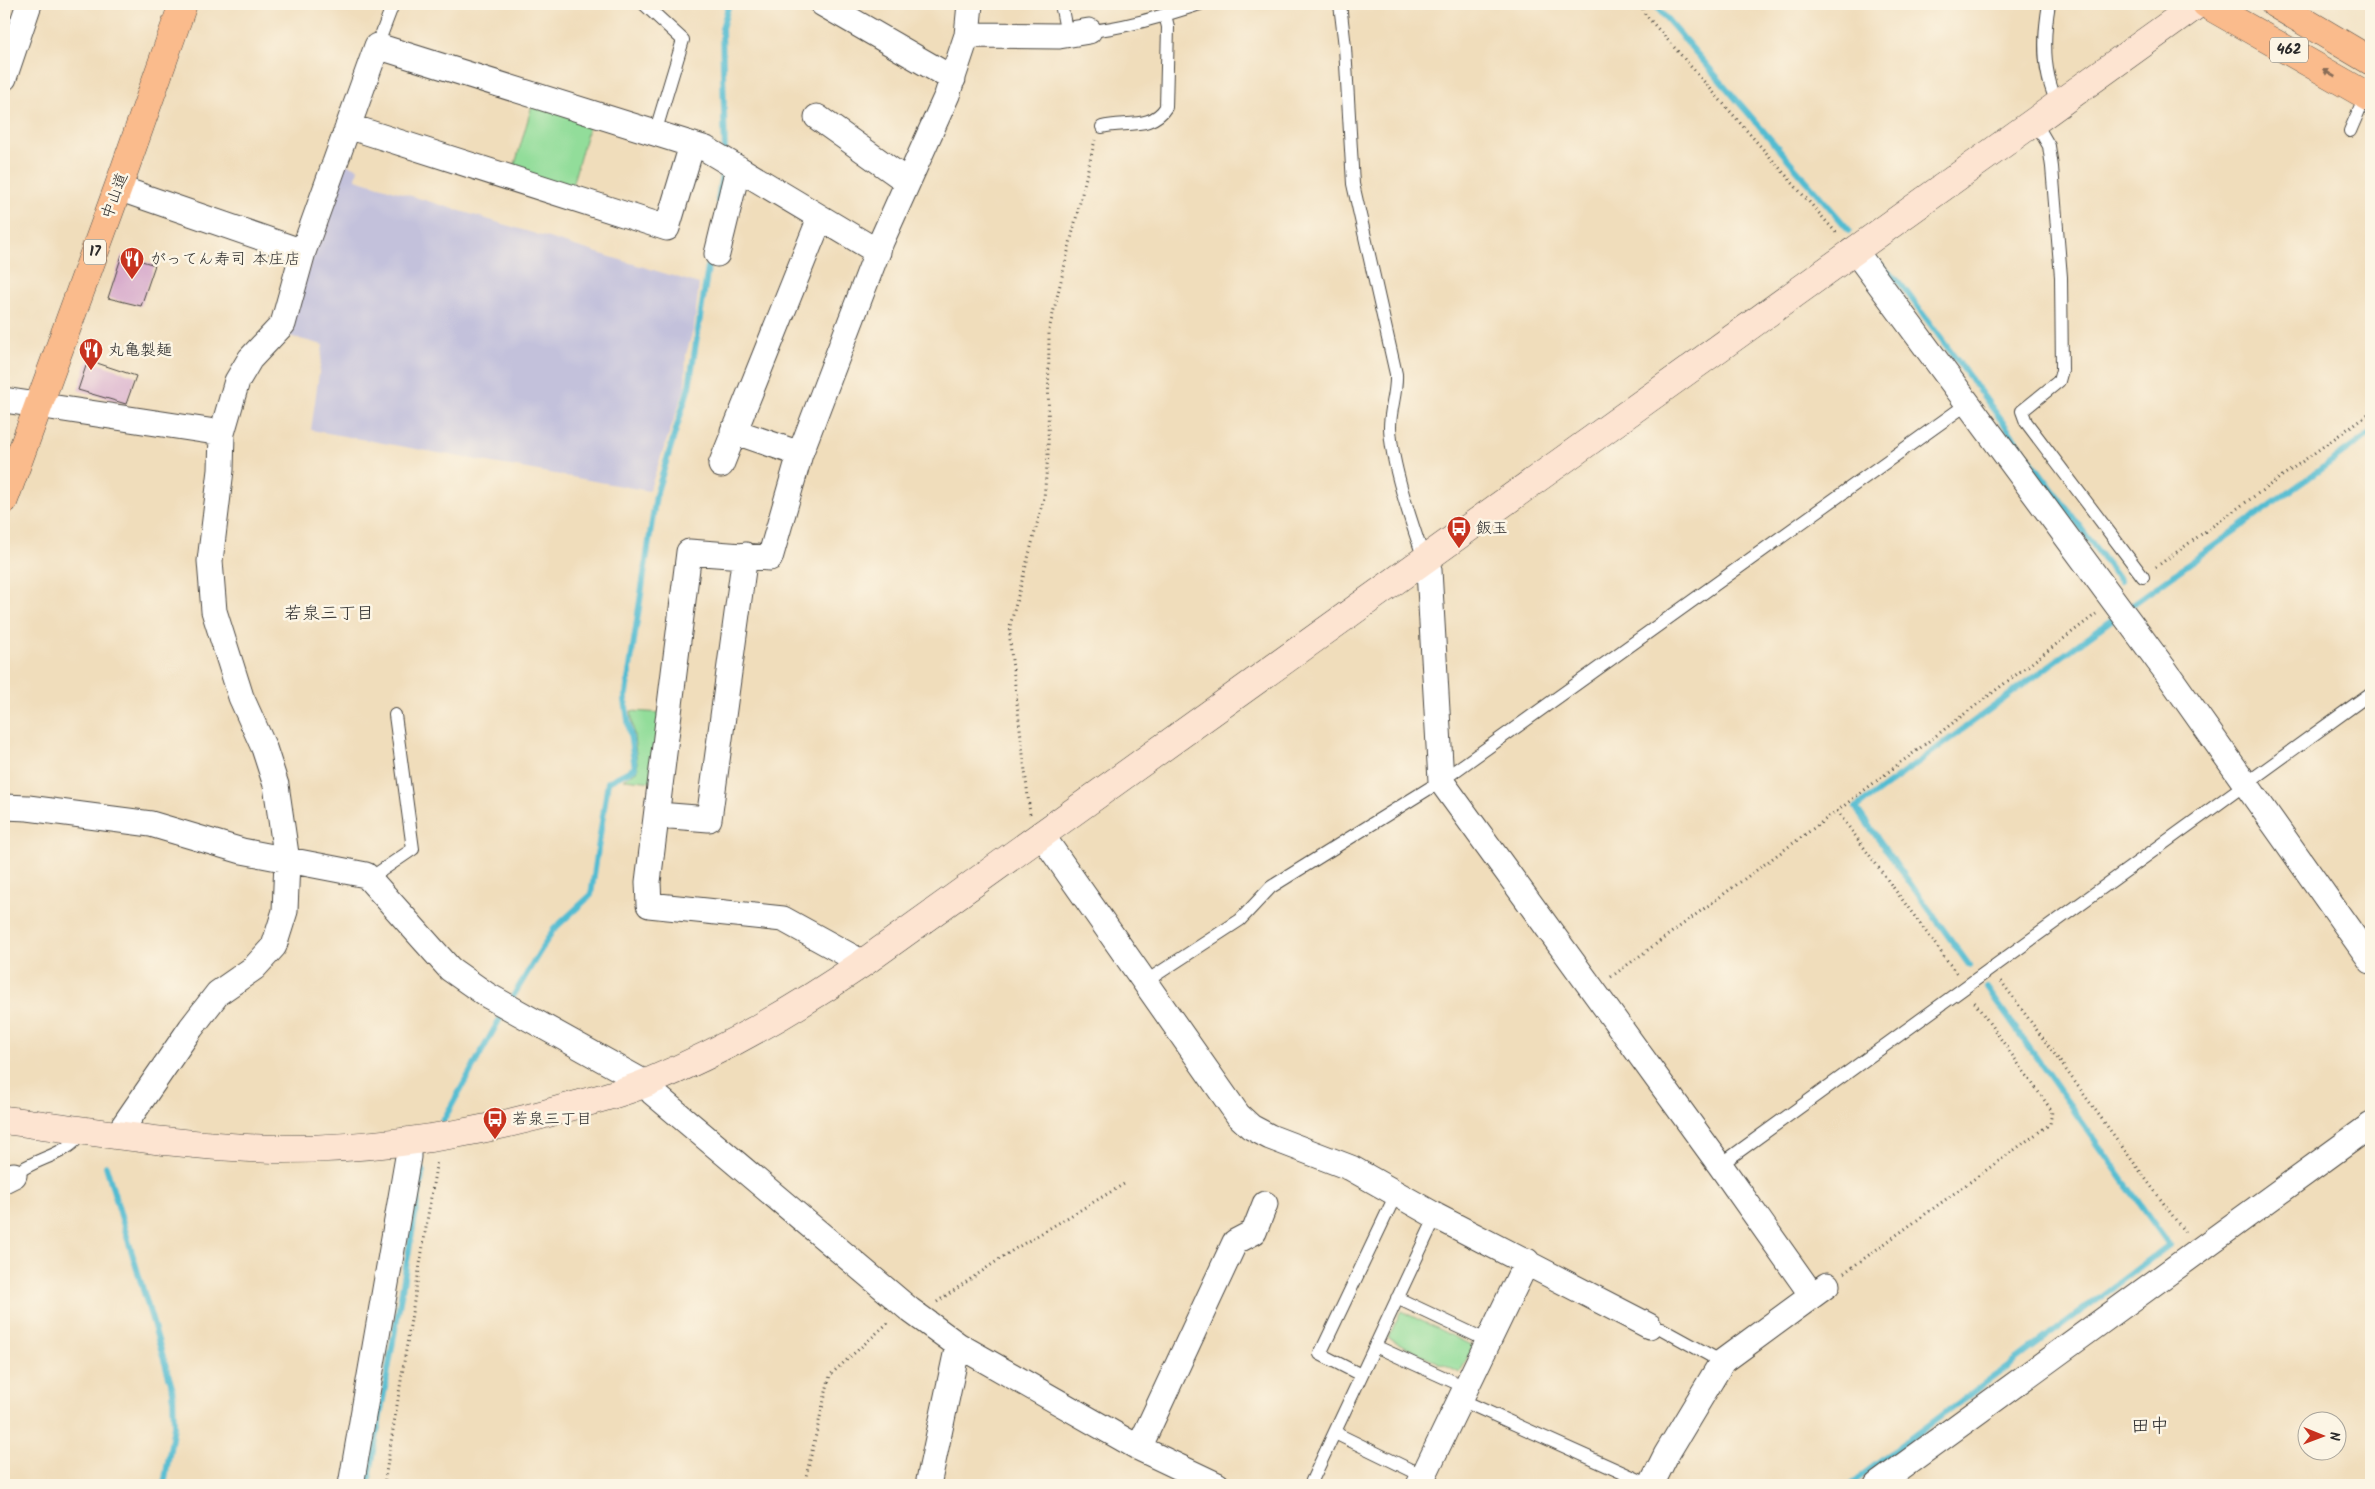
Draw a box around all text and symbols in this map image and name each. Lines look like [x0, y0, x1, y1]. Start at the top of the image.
road number: 462 [2270, 38, 2308, 62]
one-way arrow [2322, 69, 2336, 78]
street label: 中山道 [95, 169, 135, 223]
road number: 17 [84, 240, 106, 264]
restaurant icon: がってん寿司 本庄店 [119, 246, 145, 280]
place label: がってん寿司 本庄店 [150, 247, 300, 272]
restaurant icon: 丸亀製麺 [78, 337, 104, 371]
place label: 丸亀製麺 [108, 338, 172, 363]
bus stop icon: 飯玉 [1446, 515, 1472, 549]
place label: 飯玉 [1476, 516, 1508, 541]
district label: 若泉三丁目 [284, 600, 374, 629]
bus stop icon: 若泉三丁目 [482, 1106, 508, 1140]
place label: 若泉三丁目 [512, 1107, 592, 1132]
district label: 田中 [2131, 1412, 2169, 1442]
north arrow [2298, 1412, 2348, 1462]
text: N [2323, 1432, 2345, 1441]

